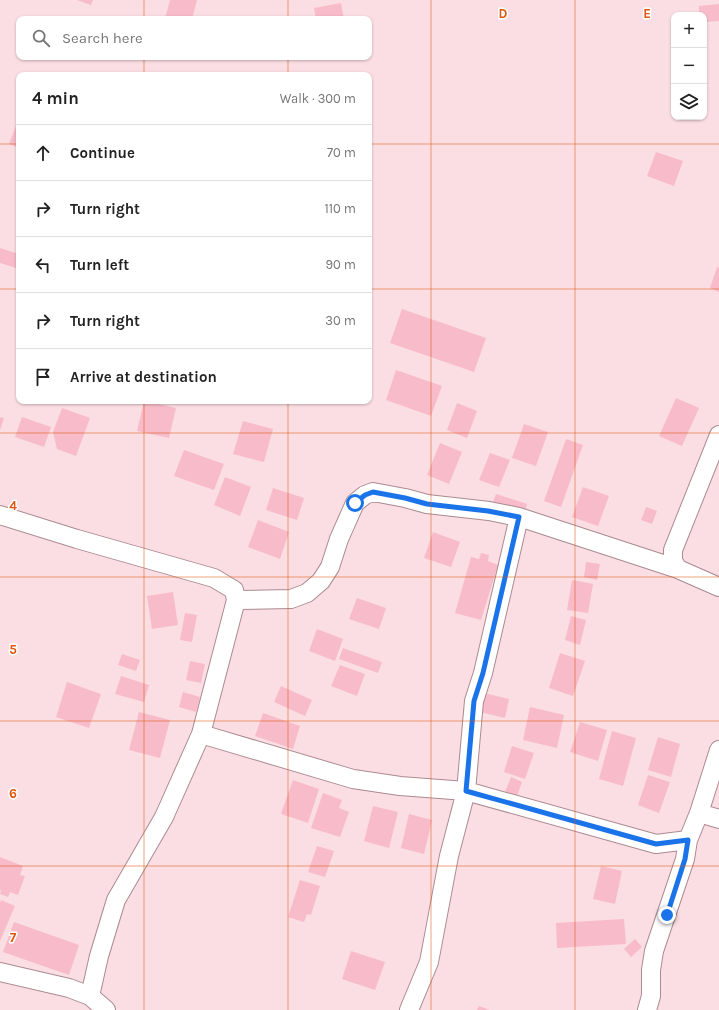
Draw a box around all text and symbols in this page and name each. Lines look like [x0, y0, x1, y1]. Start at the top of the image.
text: D [499, 6, 508, 21]
text: E [643, 6, 651, 21]
map controls [671, 12, 707, 120]
button: + [671, 12, 707, 48]
search box [16, 16, 372, 60]
icon: search [30, 27, 52, 49]
text: Search here [62, 29, 143, 47]
button: − [671, 48, 707, 84]
button: layers [671, 84, 707, 120]
text: 4 min [32, 88, 79, 108]
text: Walk · 300 m [280, 91, 356, 106]
icon: ahead [32, 142, 54, 164]
text: Continue [70, 144, 135, 162]
text: 70 m [327, 145, 356, 160]
icon: right [32, 198, 54, 220]
text: Turn right [70, 200, 140, 218]
text: 110 m [324, 201, 356, 216]
icon: left [32, 254, 54, 276]
text: Turn left [70, 256, 129, 274]
text: 90 m [325, 257, 356, 272]
icon: right [32, 310, 54, 332]
text: Turn right [70, 312, 140, 330]
text: 30 m [325, 313, 356, 328]
icon: arrive [32, 366, 54, 388]
text: Arrive at destination [70, 368, 217, 386]
route start [346, 494, 364, 512]
text: 4 [9, 498, 17, 513]
text: 5 [9, 642, 17, 657]
text: 6 [9, 786, 17, 801]
route end [658, 906, 676, 924]
text: 7 [10, 930, 17, 945]

